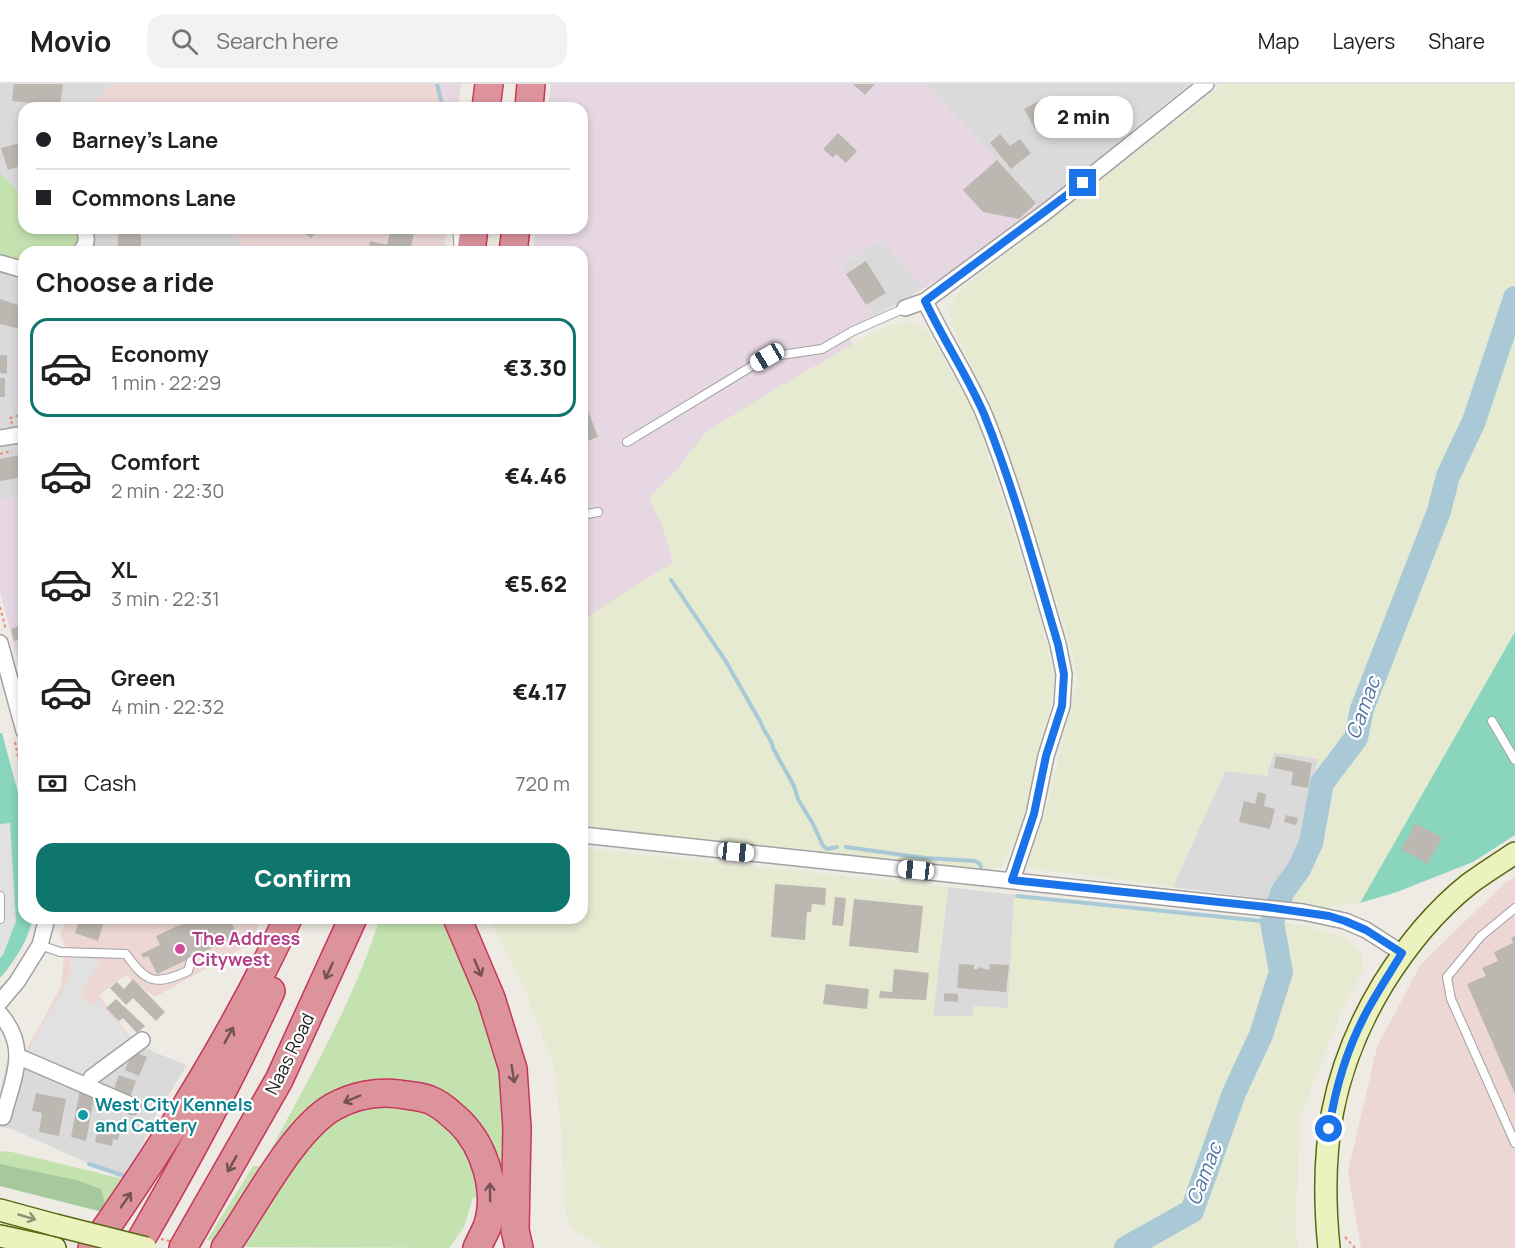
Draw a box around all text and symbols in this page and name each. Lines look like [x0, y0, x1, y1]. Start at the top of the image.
search box [147, 14, 567, 68]
text: Movio [30, 22, 111, 60]
icon: search [168, 25, 201, 58]
text: Search here [216, 26, 339, 56]
text: Map [1258, 27, 1299, 55]
text: Layers [1332, 27, 1395, 55]
text: Share [1428, 27, 1485, 55]
callout: 2 min [1034, 96, 1132, 138]
text: 2 min [1057, 103, 1110, 130]
text: Barney's Lane [72, 125, 218, 155]
route end [1069, 169, 1096, 196]
text: Commons Lane [72, 183, 236, 213]
text: Choose a ride [36, 263, 214, 300]
text: Economy [111, 339, 209, 369]
car [747, 340, 787, 374]
icon: car [39, 341, 93, 395]
text: €3.30 [504, 353, 567, 383]
text: 1 min · 22:29 [111, 369, 221, 396]
text: Comfort [111, 447, 200, 477]
icon: car [39, 449, 93, 503]
text: €4.46 [505, 461, 567, 491]
text: 2 min · 22:30 [111, 477, 224, 504]
text: XL [111, 555, 137, 585]
icon: car [39, 557, 93, 611]
text: €5.62 [505, 569, 567, 599]
text: 3 min · 22:31 [111, 585, 220, 612]
text: Green [111, 663, 176, 693]
icon: car [39, 665, 93, 719]
water label: Camac [1339, 671, 1387, 743]
text: €4.17 [513, 677, 567, 707]
text: 4 min · 22:32 [111, 693, 224, 720]
icon: cash [36, 767, 69, 800]
text: Cash [84, 768, 137, 798]
text: 720 m [515, 770, 570, 797]
car [717, 841, 755, 863]
button: Confirm [36, 843, 570, 912]
car [897, 859, 935, 881]
place label: The Address Citywest [192, 926, 300, 971]
marker: The Address Citywest [173, 942, 187, 956]
one-way arrow [473, 958, 484, 977]
one-way arrow [323, 962, 334, 980]
street label: Naas Road [259, 1009, 319, 1098]
one-way arrow [223, 1027, 235, 1044]
one-way arrow [508, 1064, 519, 1084]
place label: West City Kennels and Cattery [95, 1092, 253, 1137]
one-way arrow [344, 1094, 362, 1105]
marker: West City Kennels and Cattery [76, 1108, 90, 1122]
route start [1315, 1115, 1342, 1142]
water label: Camac [1179, 1137, 1228, 1209]
one-way arrow [225, 1155, 237, 1172]
one-way arrow [484, 1183, 496, 1203]
one-way arrow [120, 1193, 132, 1209]
one-way arrow [17, 1212, 36, 1224]

